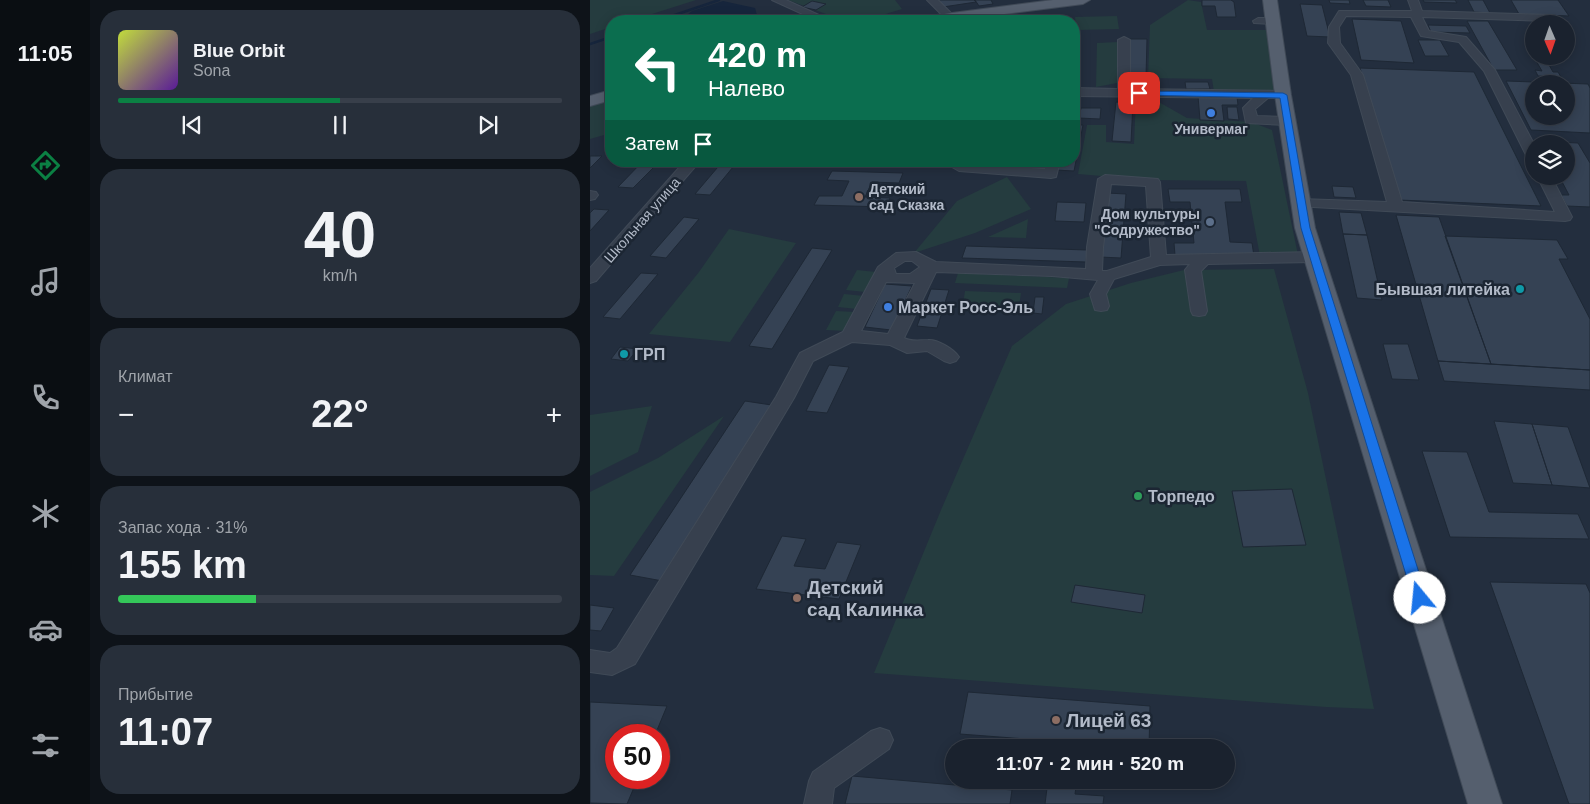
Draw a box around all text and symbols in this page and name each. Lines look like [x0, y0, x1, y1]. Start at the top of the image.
north arrow [1525, 15, 1575, 65]
map controls [1525, 15, 1575, 185]
icon: left [625, 35, 690, 100]
text: 420 m [708, 35, 807, 74]
text: Blue Orbit [193, 40, 285, 61]
text: 11:05 [17, 41, 73, 66]
text: Sona [193, 62, 230, 79]
pin [1118, 72, 1160, 114]
button: search [1525, 75, 1575, 125]
text: Налево [708, 76, 785, 101]
icon: arrive [1125, 79, 1153, 107]
marker: Универмаг [1205, 107, 1217, 119]
icon: previous [178, 111, 206, 139]
icon: pause [326, 111, 354, 139]
icon: next [474, 111, 502, 139]
place label: Универмаг [1174, 121, 1248, 137]
icon: arrive [689, 130, 717, 158]
text: Затем [625, 133, 679, 154]
button: layers [1525, 135, 1575, 185]
icon: directions [28, 148, 63, 183]
street label: Школьная улица [601, 174, 683, 266]
place label: Детский сад Сказка [869, 181, 945, 213]
marker: Детский сад Сказка [853, 191, 865, 203]
text: 40 [304, 198, 376, 271]
place label: Дом культуры "Содружество" [1094, 206, 1200, 238]
marker: Дом культуры "Содружество" [1204, 216, 1216, 228]
icon: music [28, 264, 63, 299]
text: km/h [323, 267, 357, 284]
place label: Бывшая литейка [1376, 281, 1510, 298]
marker: Бывшая литейка [1514, 283, 1526, 295]
place label: Маркет Росс-Эль [898, 299, 1033, 316]
marker: Маркет Росс-Эль [882, 301, 894, 313]
place label: ГРП [634, 346, 665, 363]
marker: ГРП [618, 348, 630, 360]
text: Климат [118, 368, 172, 385]
icon: phone [28, 380, 63, 415]
text: 22° [311, 393, 369, 435]
text: − [118, 399, 134, 430]
text: + [546, 399, 562, 430]
place label: Торпедо [1148, 488, 1215, 505]
marker: Торпедо [1132, 490, 1144, 502]
icon: climate [28, 496, 63, 531]
text: Запас хода · 31% [118, 519, 247, 536]
text: 155 km [118, 544, 247, 586]
position arrow [1393, 571, 1445, 623]
place label: Детский сад Калинка [807, 577, 924, 620]
marker: Детский сад Калинка [791, 592, 803, 604]
icon: car [28, 612, 63, 647]
text: Прибытие [118, 686, 193, 703]
place label: Лицей 63 [1066, 710, 1151, 731]
text: 11:07 [118, 711, 213, 753]
marker: Лицей 63 [1050, 714, 1062, 726]
speed limit sign: 50 [605, 724, 670, 789]
icon: filters [28, 728, 63, 763]
text: 11:07 · 2 мин · 520 m [996, 753, 1184, 774]

